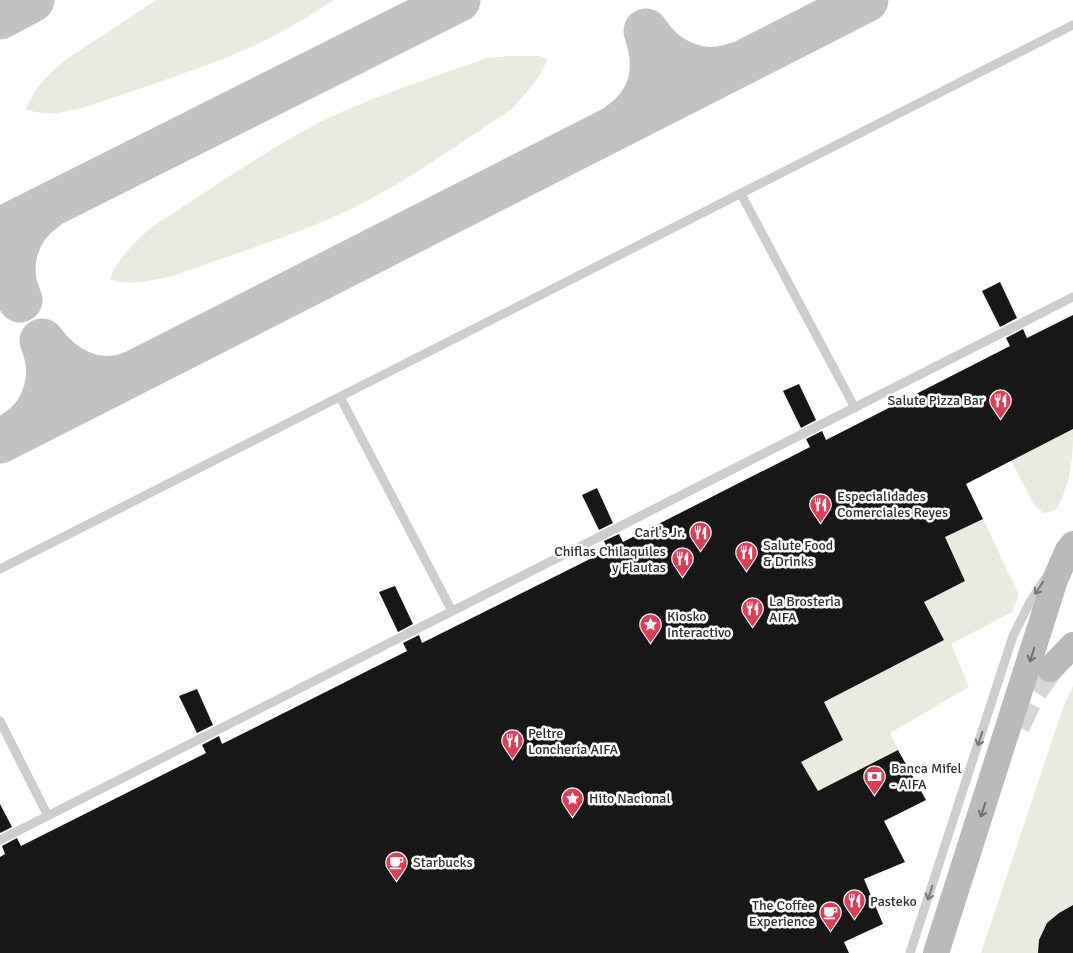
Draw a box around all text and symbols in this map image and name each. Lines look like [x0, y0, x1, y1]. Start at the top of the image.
restaurant icon: Salute Pizza Bar [988, 388, 1012, 419]
place label: Salute Pizza Bar [888, 392, 985, 409]
place label: Especialidades Comerciales Reyes [837, 488, 948, 521]
restaurant icon: Especialidades Comerciales Reyes [809, 492, 833, 523]
restaurant icon: Carl's Jr. [689, 520, 713, 551]
place label: Carl's Jr. [634, 524, 685, 541]
place label: Salute Food & Drinks [763, 537, 833, 570]
restaurant icon: Salute Food & Drinks [735, 541, 759, 572]
place label: Chiflas Chilaquiles y Flautas [554, 543, 666, 576]
restaurant icon: Chiflas Chilaquiles y Flautas [670, 547, 694, 578]
one-way arrow [1034, 581, 1044, 595]
place label: La Brosteria AIFA [769, 593, 841, 626]
restaurant icon: La Brosteria AIFA [741, 597, 765, 628]
place label: Kiosko Interactivo [667, 608, 731, 641]
place icon: Kiosko Interactivo [639, 612, 663, 643]
one-way arrow [1027, 647, 1037, 663]
place label: Peltre Lonchería AIFA [528, 725, 619, 758]
restaurant icon: Peltre Lonchería AIFA [500, 729, 524, 760]
one-way arrow [975, 731, 984, 746]
place label: Banca Mifel - AIFA [891, 760, 962, 793]
bank icon: Banca Mifel - AIFA [863, 764, 887, 795]
place icon: Hito Nacional [561, 786, 585, 817]
place label: Hito Nacional [589, 790, 671, 807]
one-way arrow [977, 801, 987, 817]
cafe icon: Starbucks [385, 850, 409, 881]
place label: Starbucks [413, 854, 473, 871]
one-way arrow [924, 885, 934, 901]
restaurant icon: Pasteko [842, 889, 866, 920]
place label: Pasteko [870, 893, 917, 910]
place label: The Coffee Experience [749, 897, 815, 930]
cafe icon: The Coffee Experience [819, 901, 843, 932]

